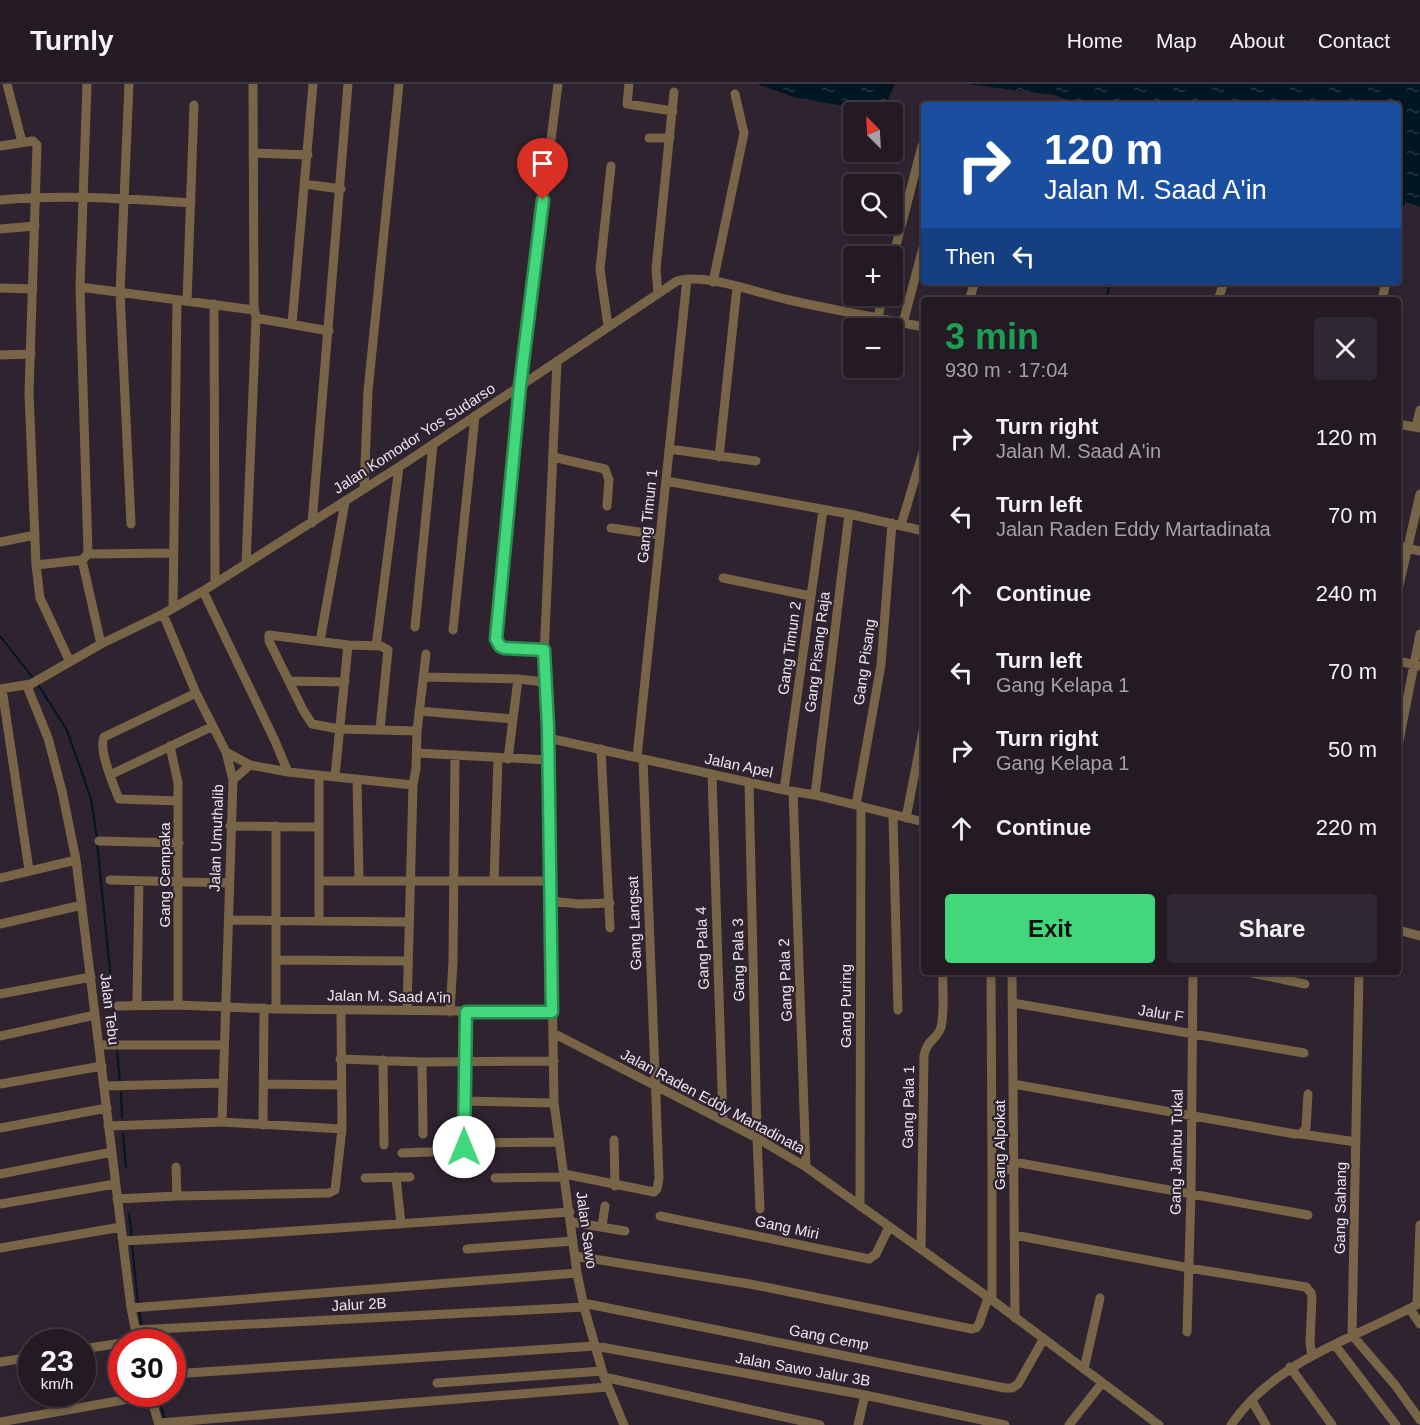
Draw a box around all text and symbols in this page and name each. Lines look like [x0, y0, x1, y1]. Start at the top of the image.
text: Turnly [30, 25, 113, 56]
text: Home [1067, 29, 1123, 52]
text: Map [1156, 29, 1197, 52]
text: About [1230, 29, 1285, 52]
text: Contact [1318, 29, 1390, 52]
north arrow [843, 102, 903, 162]
map controls [843, 102, 903, 378]
icon: right [945, 126, 1023, 204]
text: 120 m [1044, 126, 1163, 173]
pin [517, 138, 568, 200]
icon: arrive [526, 147, 559, 180]
button: search [843, 174, 903, 234]
text: Jalan M. Saad A'in [1044, 175, 1267, 205]
icon: left [1007, 240, 1040, 273]
text: Then [945, 244, 995, 269]
button: + [843, 246, 903, 306]
text: 3 min [945, 316, 1039, 357]
button: close [1314, 317, 1377, 380]
button: − [843, 318, 903, 378]
text: 930 m · 17:04 [945, 359, 1068, 381]
street label: Jalan Komodor Yos Sudarso [330, 379, 498, 497]
text: Turn right [996, 414, 1098, 439]
icon: right [945, 422, 978, 455]
text: 120 m [1316, 425, 1377, 450]
text: Jalan M. Saad A'in [996, 440, 1161, 462]
street label: Gang Timun 1 [634, 468, 660, 564]
text: Turn left [996, 492, 1082, 517]
icon: left [945, 500, 978, 533]
text: 70 m [1328, 503, 1377, 528]
text: Jalan Raden Eddy Martadinata [996, 518, 1271, 540]
icon: ahead [945, 578, 978, 611]
text: Continue [996, 581, 1091, 606]
text: 240 m [1316, 581, 1377, 606]
street label: Gang Pisang Raja [801, 590, 833, 713]
street label: Gang Timun 2 [774, 600, 804, 696]
street label: Gang Pisang [850, 618, 878, 706]
text: Turn left [996, 648, 1082, 673]
icon: left [945, 656, 978, 689]
text: 70 m [1328, 659, 1377, 684]
text: Gang Kelapa 1 [996, 674, 1129, 696]
text: Turn right [996, 726, 1098, 751]
icon: right [945, 734, 978, 767]
text: 50 m [1328, 737, 1377, 762]
street label: Jalan Apel [703, 749, 775, 781]
text: Gang Kelapa 1 [996, 752, 1129, 774]
street label: Jalan Umuthalib [206, 784, 226, 892]
icon: ahead [945, 812, 978, 845]
text: Continue [996, 815, 1091, 840]
text: 220 m [1316, 815, 1377, 840]
street label: Gang Cempaka [156, 822, 173, 928]
street label: Gang Langsat [624, 875, 644, 970]
button: Exit [945, 894, 1155, 963]
button: Share [1167, 894, 1377, 963]
street label: Gang Pala 4 [692, 906, 712, 990]
street label: Gang Pala 3 [729, 918, 747, 1002]
street label: Gang Pala 2 [775, 938, 795, 1022]
street label: Gang Puring [837, 964, 854, 1048]
street label: Jalan Tebu [97, 972, 123, 1046]
street label: Jalan M. Saad A'in [327, 986, 451, 1006]
street label: Jalur F [1137, 1001, 1185, 1025]
street label: Jalan Raden Eddy Martadinata [618, 1045, 808, 1157]
street label: Gang Pala 1 [899, 1065, 917, 1149]
street label: Gang Jambu Tukal [1166, 1089, 1186, 1215]
street label: Gang Alpokat [991, 1099, 1008, 1190]
position arrow [432, 1115, 496, 1179]
street label: Gang Sahang [1331, 1162, 1349, 1254]
street label: Jalan Sawo [573, 1190, 601, 1270]
street label: Gang Miri [753, 1212, 821, 1242]
street label: Jalur 2B [331, 1294, 387, 1314]
street label: Gang Cemp [788, 1321, 870, 1353]
speed limit sign: 30 [108, 1329, 186, 1407]
text: 23 [40, 1344, 74, 1377]
street label: Jalan Sawo Jalur 3B [734, 1349, 872, 1389]
text: km/h [41, 1375, 73, 1392]

